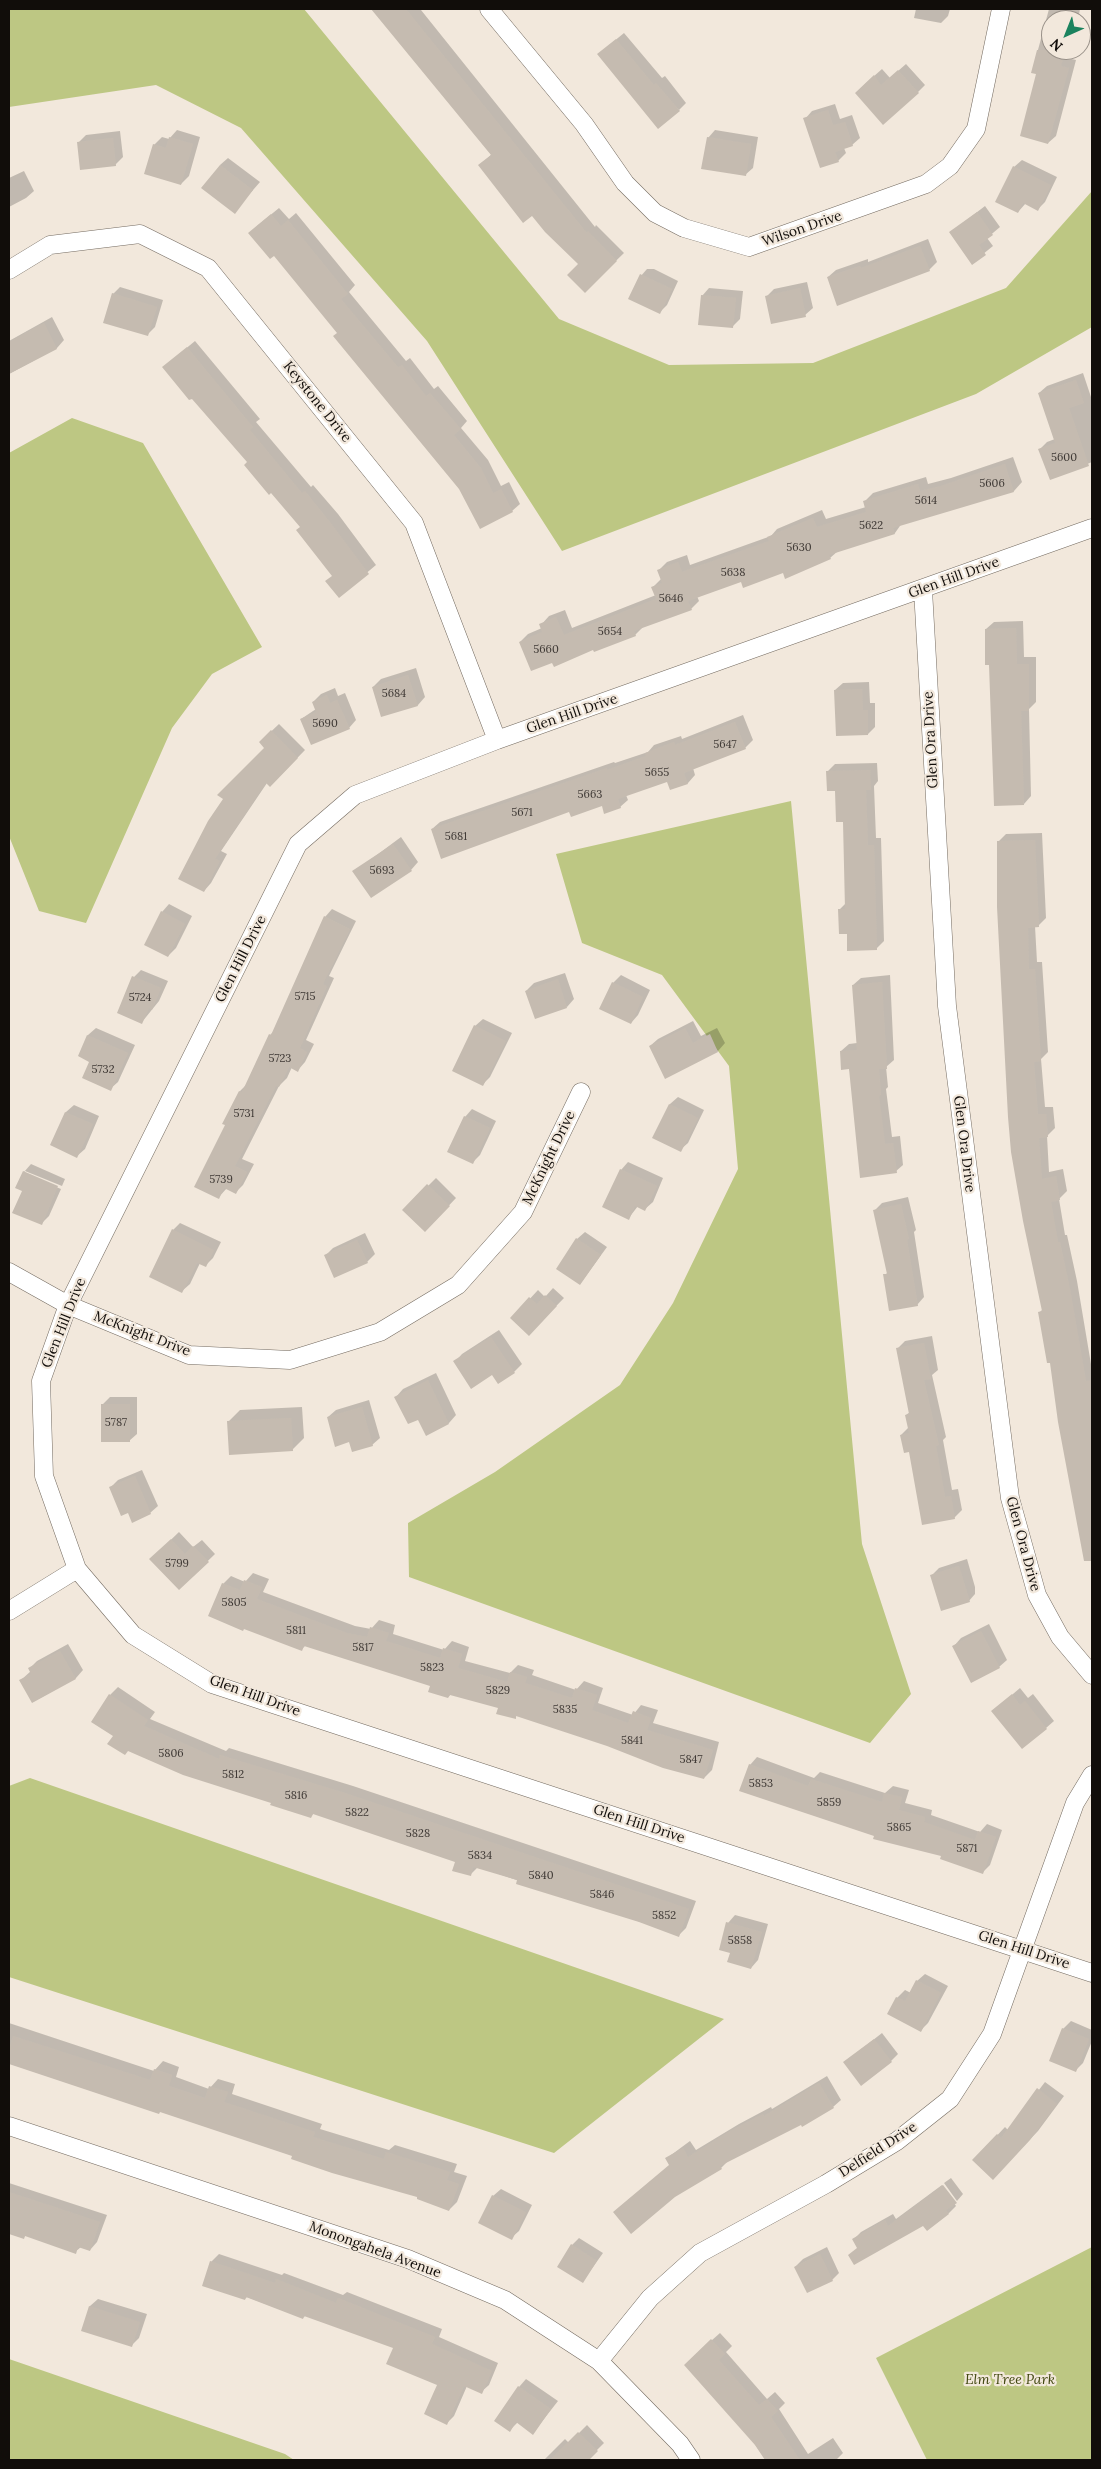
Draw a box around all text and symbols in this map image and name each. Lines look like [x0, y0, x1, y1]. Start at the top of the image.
north arrow [1041, 10, 1091, 60]
text: N [1046, 35, 1066, 55]
street label: Wilson Drive [760, 207, 844, 251]
street label: Keystone Drive [279, 358, 355, 446]
house number: 5600 [1051, 451, 1077, 465]
house number: 5606 [979, 477, 1005, 491]
house number: 5614 [915, 494, 937, 508]
house number: 5622 [859, 519, 883, 533]
house number: 5630 [786, 541, 812, 555]
street label: Glen Hill Drive [906, 554, 1002, 602]
house number: 5638 [721, 566, 745, 580]
house number: 5646 [659, 592, 683, 606]
house number: 5654 [598, 625, 622, 639]
house number: 5660 [533, 643, 559, 657]
house number: 5684 [382, 687, 406, 701]
street label: Glen Hill Drive [524, 691, 620, 737]
street label: Glen Ora Drive [920, 691, 942, 789]
house number: 5690 [312, 717, 338, 731]
house number: 5647 [713, 738, 737, 752]
house number: 5655 [645, 766, 669, 780]
house number: 5663 [578, 788, 602, 802]
house number: 5671 [511, 806, 533, 820]
house number: 5681 [445, 830, 467, 844]
house number: 5693 [370, 864, 394, 878]
street label: Glen Hill Drive [212, 913, 270, 1005]
house number: 5715 [294, 990, 316, 1004]
house number: 5724 [129, 991, 151, 1005]
house number: 5723 [269, 1052, 291, 1066]
house number: 5732 [91, 1063, 115, 1077]
street label: Glen Ora Drive [950, 1095, 978, 1193]
house number: 5731 [233, 1107, 255, 1121]
street label: McKnight Drive [519, 1108, 579, 1208]
house number: 5739 [209, 1173, 233, 1187]
street label: Glen Hill Drive [38, 1276, 90, 1370]
street label: McKnight Drive [91, 1308, 193, 1360]
house number: 5787 [105, 1416, 127, 1430]
street label: Glen Ora Drive [1002, 1495, 1044, 1593]
house number: 5799 [165, 1557, 189, 1571]
house number: 5805 [221, 1596, 247, 1610]
house number: 5811 [286, 1624, 306, 1638]
house number: 5817 [352, 1641, 374, 1655]
house number: 5823 [420, 1661, 444, 1675]
street label: Glen Hill Drive [207, 1672, 303, 1720]
house number: 5829 [486, 1684, 510, 1698]
house number: 5835 [553, 1703, 577, 1717]
house number: 5841 [621, 1734, 643, 1748]
house number: 5806 [158, 1747, 184, 1761]
house number: 5847 [679, 1753, 703, 1767]
house number: 5812 [222, 1768, 244, 1782]
house number: 5853 [749, 1777, 773, 1791]
house number: 5816 [285, 1789, 307, 1803]
house number: 5859 [817, 1796, 841, 1810]
street label: Glen Hill Drive [591, 1801, 687, 1847]
house number: 5822 [345, 1806, 369, 1820]
house number: 5865 [887, 1821, 911, 1835]
house number: 5828 [406, 1827, 430, 1841]
house number: 5871 [956, 1842, 978, 1856]
house number: 5834 [468, 1849, 492, 1863]
house number: 5840 [529, 1869, 553, 1883]
house number: 5846 [590, 1888, 614, 1902]
house number: 5852 [652, 1909, 676, 1923]
street label: Glen Hill Drive [976, 1927, 1072, 1973]
house number: 5858 [728, 1934, 752, 1948]
street label: Delfield Drive [836, 2119, 920, 2181]
street label: Monongahela Avenue [307, 2218, 443, 2282]
park label: Elm Tree Park [965, 2372, 1055, 2388]

